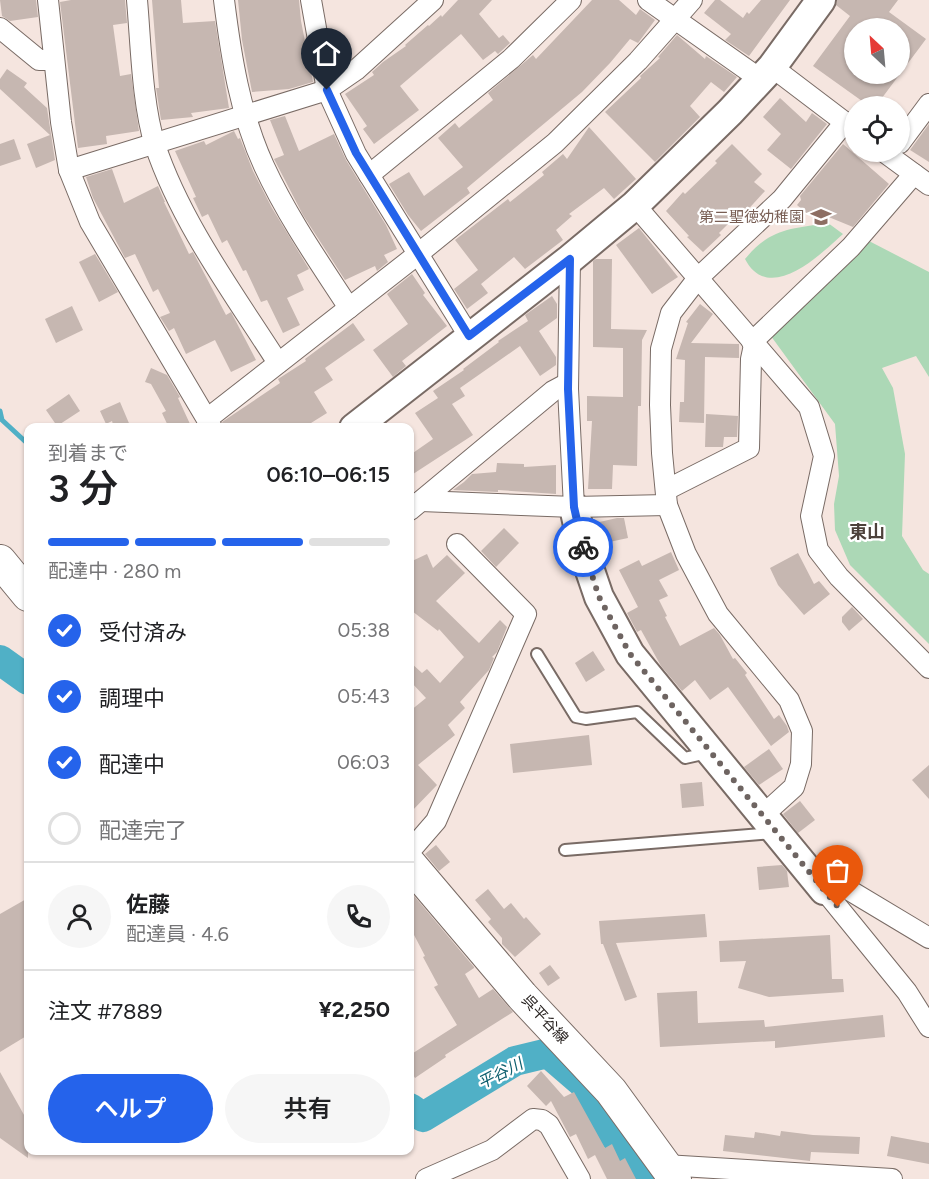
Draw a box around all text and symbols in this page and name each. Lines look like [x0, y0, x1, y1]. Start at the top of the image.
north arrow [844, 18, 910, 84]
map controls [844, 18, 910, 162]
pin [301, 28, 352, 90]
icon: home [310, 37, 343, 70]
button: locate [844, 96, 910, 162]
school or university icon: 第二聖徳幼稚園 [809, 205, 833, 229]
place label: 第二聖徳幼稚園 [699, 208, 804, 226]
text: 到着まで [48, 441, 128, 465]
text: 06:10–06:15 [267, 461, 390, 488]
text: 3 分 [48, 465, 118, 512]
courier [553, 517, 613, 577]
district label: 東山 [849, 521, 885, 543]
icon: bike [567, 531, 600, 564]
text: 配達中 · 280 m [48, 559, 181, 583]
icon: check [48, 614, 81, 647]
text: 05:38 [337, 618, 390, 642]
text: 受付済み [99, 619, 187, 646]
icon: check [48, 680, 81, 713]
text: 05:43 [337, 684, 390, 708]
text: 調理中 [99, 685, 165, 712]
icon: check [48, 746, 81, 779]
text: 06:03 [337, 750, 390, 774]
text: 配達中 [99, 751, 165, 778]
text: 配達完了 [99, 817, 187, 844]
pin [812, 845, 863, 907]
icon: bag [821, 854, 854, 887]
button: person [48, 885, 111, 948]
button: phone [327, 885, 390, 948]
text: 佐藤 [126, 891, 170, 918]
text: 配達員 · 4.6 [126, 922, 229, 946]
street label: 呉平谷線 [518, 991, 572, 1047]
text: ¥2,250 [319, 996, 390, 1023]
text: 注文 #7889 [48, 998, 163, 1025]
water label: 平谷川 [475, 1053, 528, 1093]
button: ヘルプ [48, 1074, 213, 1143]
button: 共有 [225, 1074, 390, 1143]

